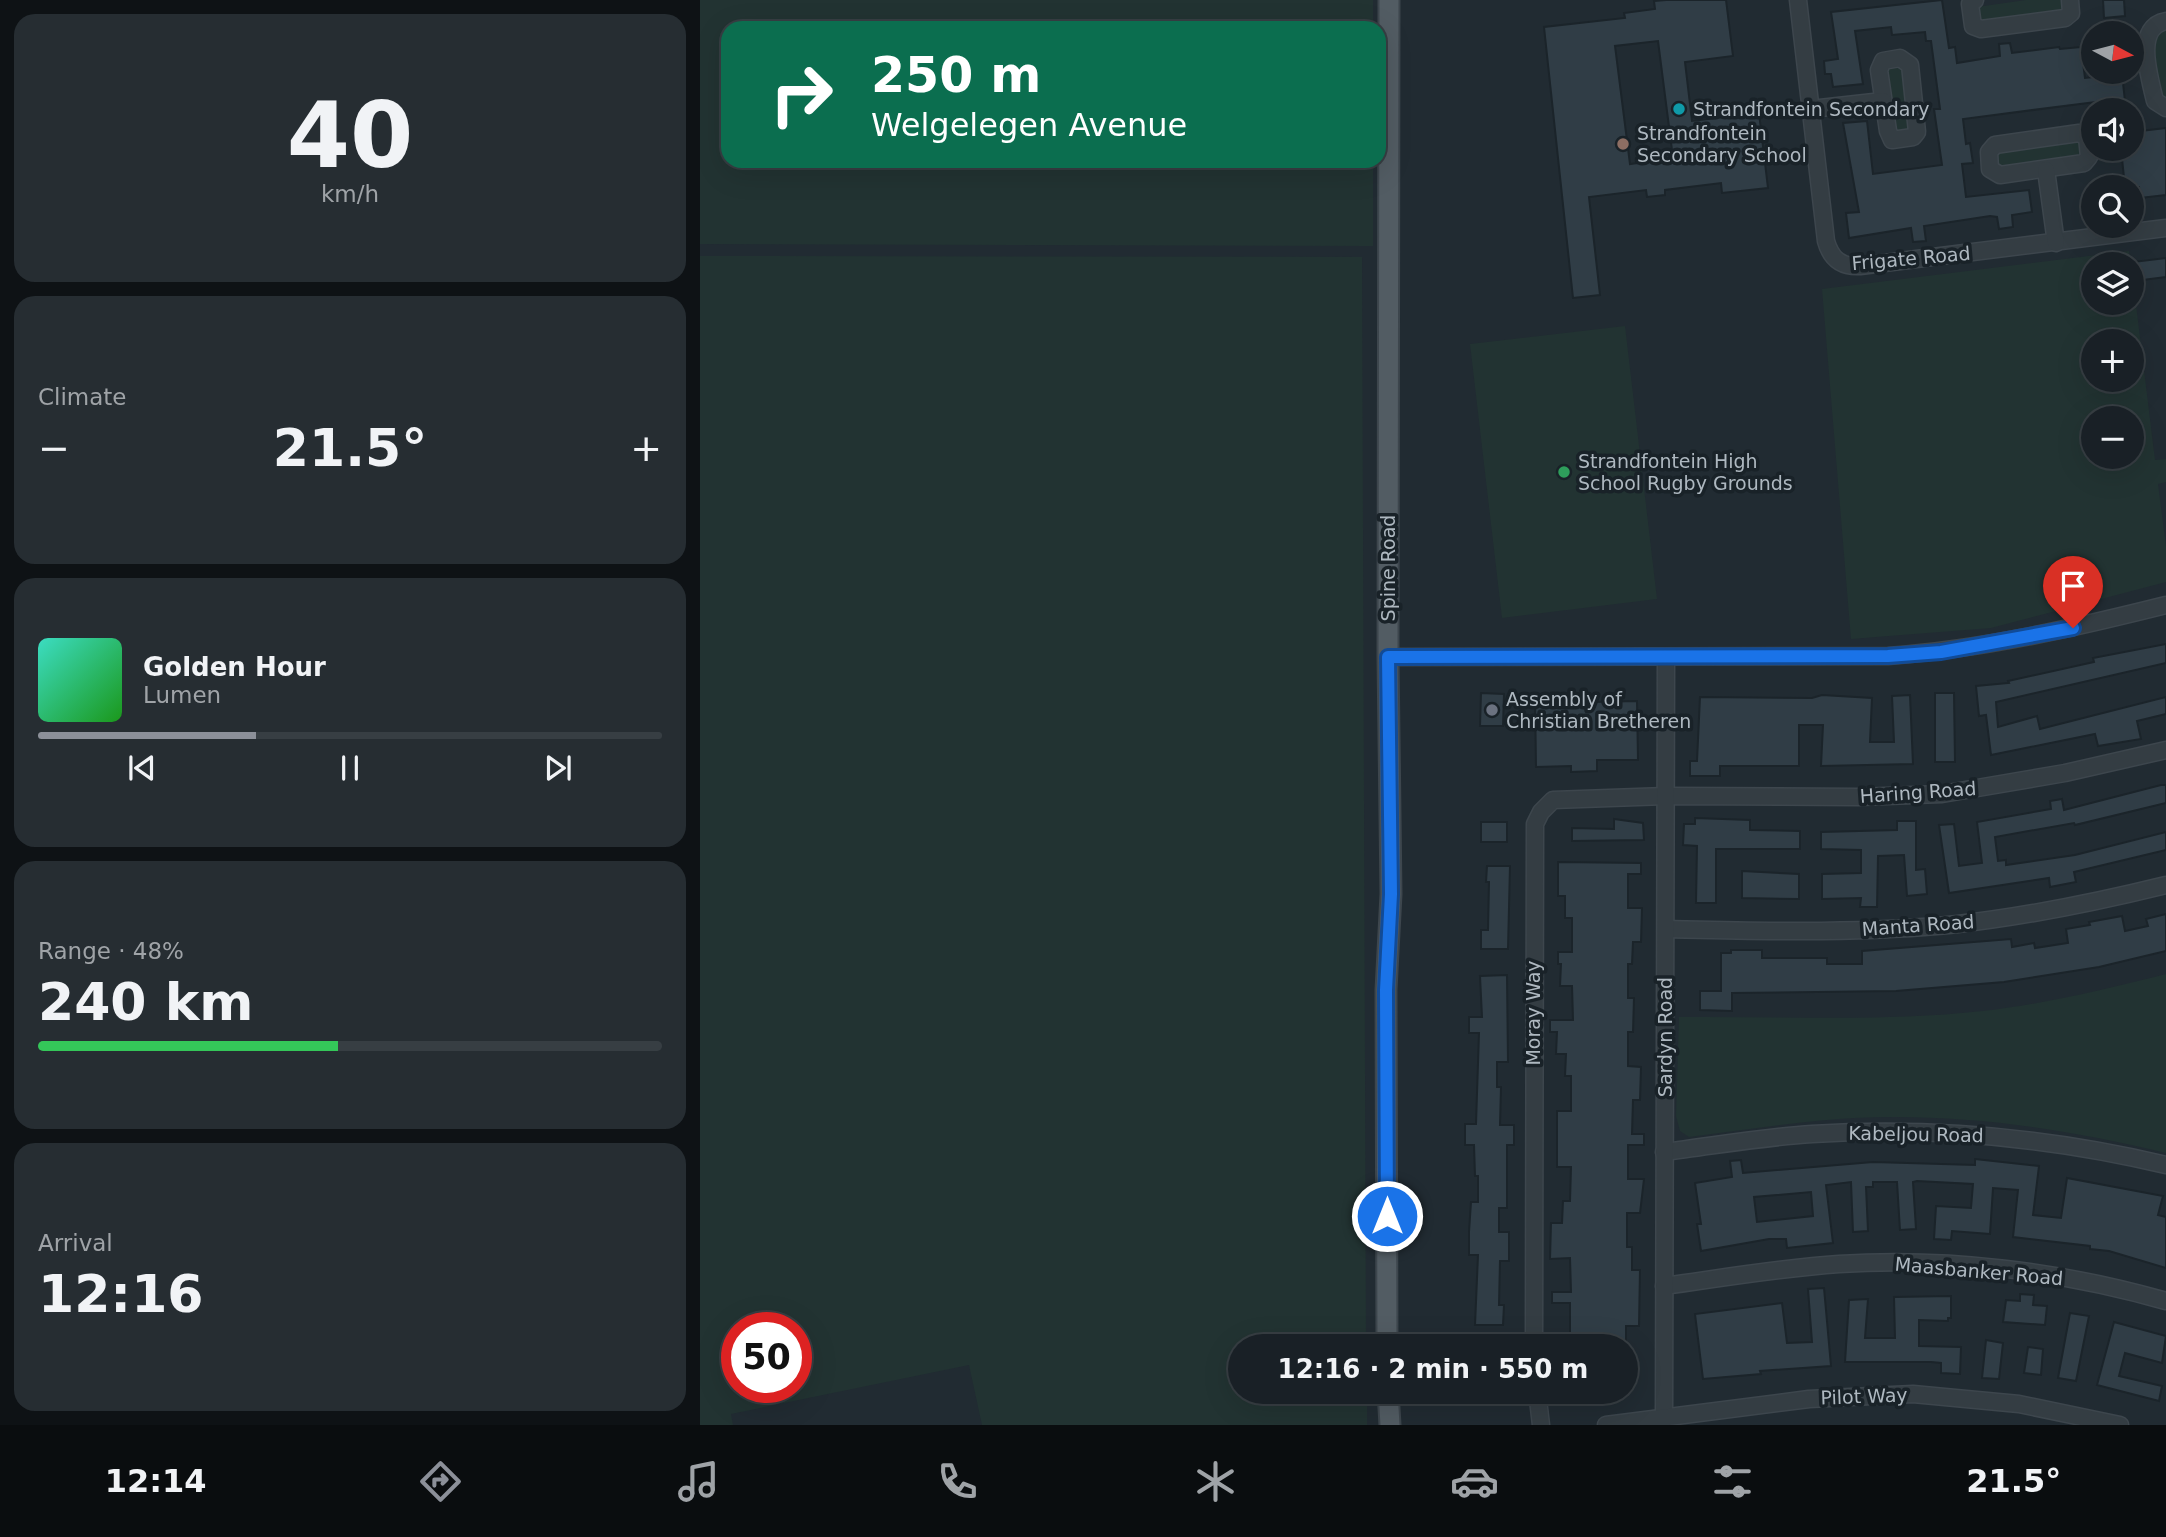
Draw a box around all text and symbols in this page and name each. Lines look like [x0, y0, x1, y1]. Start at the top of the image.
north arrow [2081, 21, 2144, 84]
map controls [2081, 21, 2144, 469]
text: 250 m [871, 47, 1041, 104]
icon: right [756, 49, 847, 140]
text: 40 [287, 83, 413, 188]
place label: Strandfontein Secondary [1693, 98, 1930, 120]
button: sound [2081, 98, 2144, 161]
marker: Strandfontein Secondary [1671, 101, 1687, 117]
text: Welgelegen Avenue [871, 106, 1187, 144]
place label: Strandfontein Secondary School [1637, 122, 1807, 166]
marker: Strandfontein Secondary School [1615, 136, 1631, 152]
button: search [2081, 175, 2144, 238]
text: km/h [321, 181, 379, 207]
street label: Frigate Road [1851, 242, 1971, 274]
button: layers [2081, 252, 2144, 315]
button: + [2081, 329, 2144, 392]
text: Climate [38, 384, 127, 410]
button: − [2081, 406, 2144, 469]
text: 21.5° [273, 418, 427, 478]
text: − [38, 426, 70, 470]
text: + [630, 426, 662, 470]
place label: Strandfontein High School Rugby Grounds [1578, 450, 1793, 494]
marker: Strandfontein High School Rugby Grounds [1556, 464, 1572, 480]
street label: Spine Road [1377, 515, 1399, 621]
pin [2043, 556, 2103, 628]
icon: arrive [2054, 567, 2092, 605]
text: Golden Hour [143, 652, 326, 682]
text: Lumen [143, 682, 221, 708]
place label: Assembly of Christian Bretheren [1506, 688, 1691, 732]
marker: Assembly of Christian Bretheren [1484, 702, 1500, 718]
icon: previous [123, 749, 161, 787]
icon: pause [331, 749, 369, 787]
icon: next [539, 749, 577, 787]
street label: Haring Road [1859, 777, 1977, 807]
street label: Manta Road [1861, 910, 1975, 940]
text: Range · 48% [38, 938, 184, 964]
street label: Moray Way [1522, 960, 1544, 1066]
text: 240 km [38, 972, 253, 1032]
street label: Sardyn Road [1654, 977, 1676, 1097]
street label: Kabeljou Road [1848, 1122, 1984, 1146]
position arrow [1350, 1179, 1424, 1253]
text: Arrival [38, 1230, 113, 1256]
street label: Maasbanker Road [1894, 1253, 2064, 1289]
text: 12:16 [38, 1264, 204, 1324]
speed limit sign: 50 [721, 1312, 812, 1403]
text: 12:16 · 2 min · 550 m [1278, 1354, 1588, 1384]
street label: Pilot Way [1820, 1383, 1908, 1409]
icon: directions [416, 1457, 465, 1506]
icon: music [674, 1457, 723, 1506]
icon: phone [933, 1457, 982, 1506]
icon: climate [1191, 1457, 1240, 1506]
icon: car [1450, 1457, 1499, 1506]
icon: filters [1708, 1457, 1757, 1506]
text: 12:14 [105, 1462, 207, 1500]
text: 21.5° [1966, 1462, 2061, 1500]

